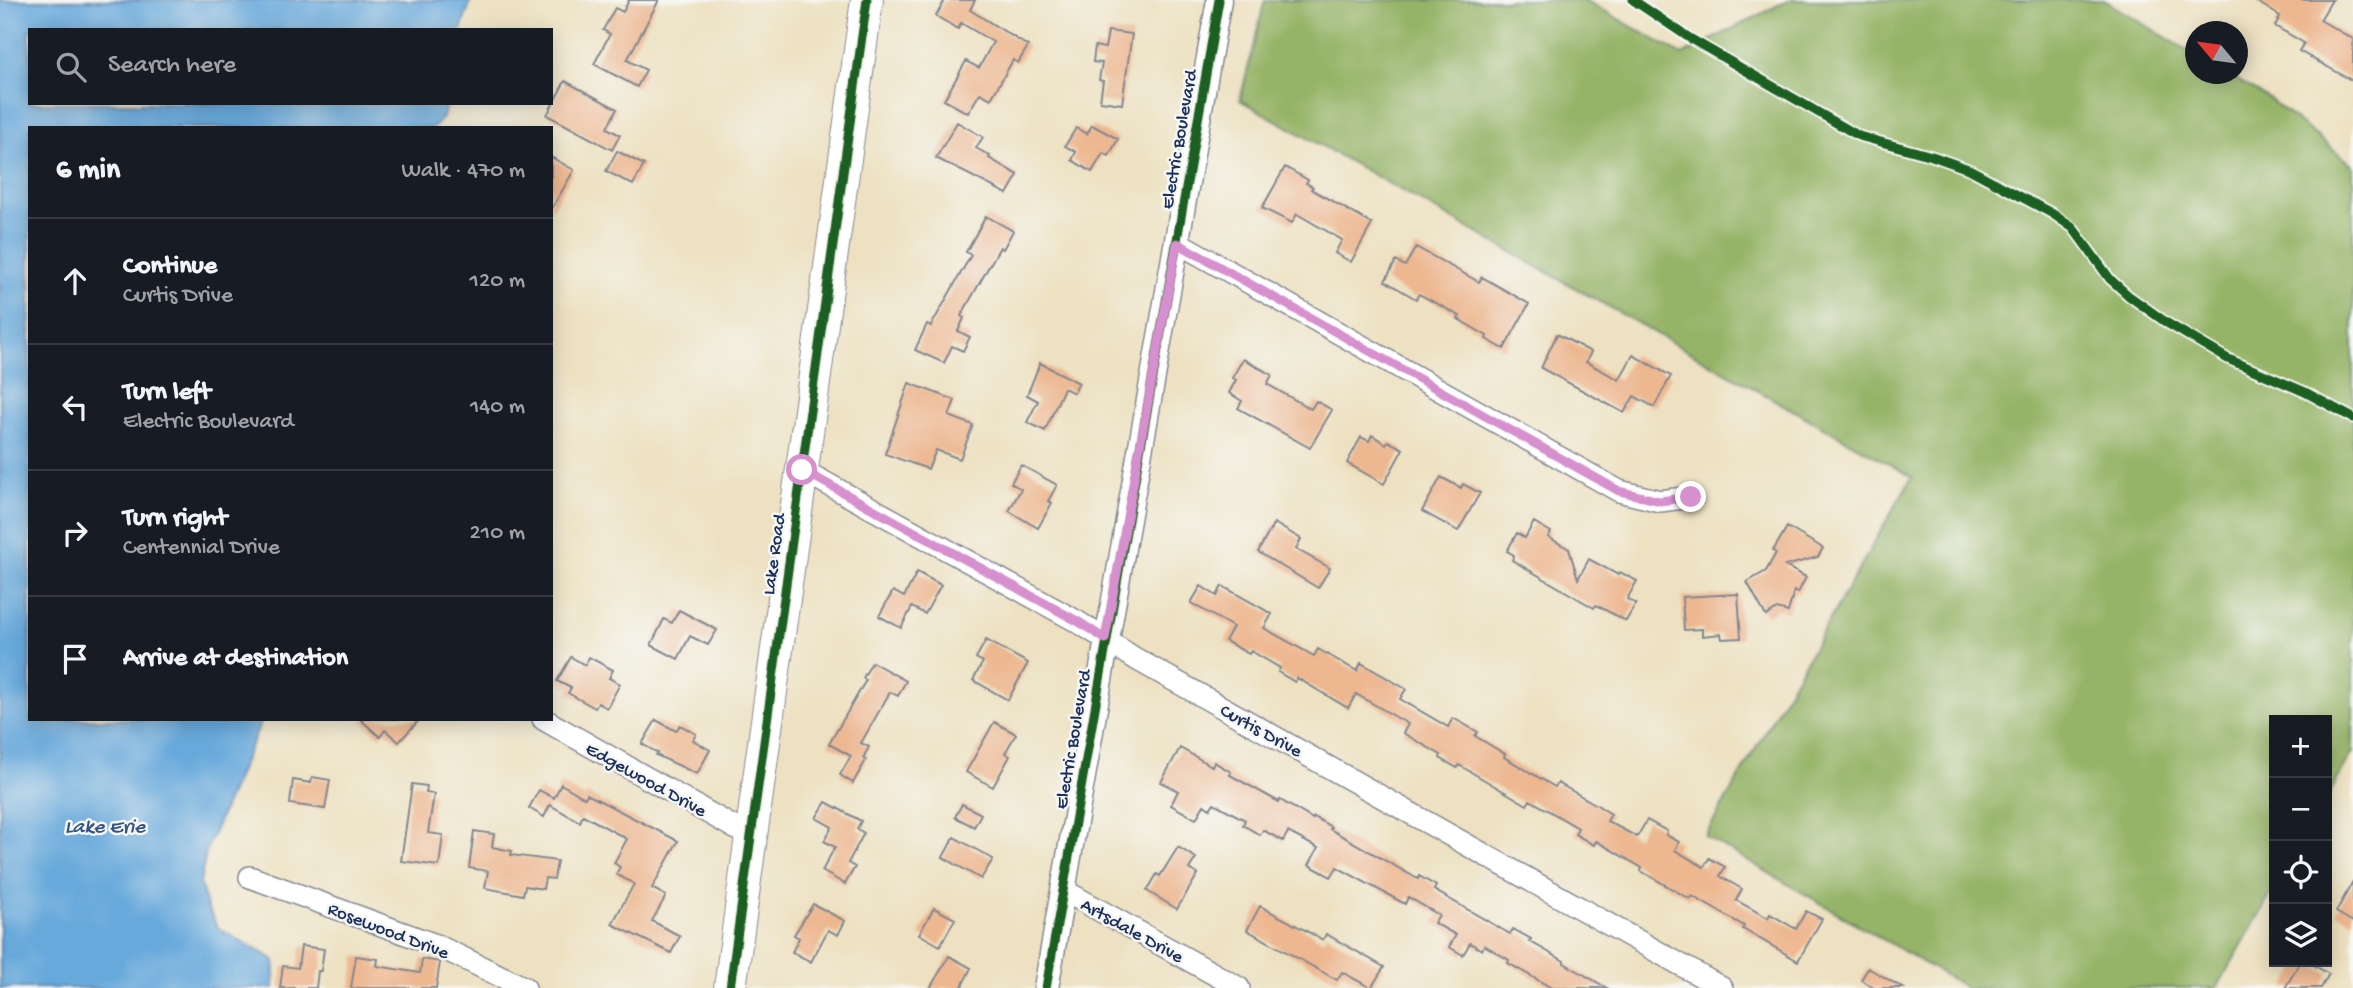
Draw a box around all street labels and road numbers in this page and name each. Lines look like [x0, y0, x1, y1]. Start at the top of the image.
street label: Electric Boulevard [1157, 66, 1204, 211]
street label: Lake Road [758, 511, 793, 597]
street label: Electric Boulevard [1051, 666, 1098, 811]
street label: Curtis Drive [1215, 700, 1306, 764]
street label: Edgewood Drive [581, 738, 710, 824]
street label: Artsdale Drive [1076, 894, 1187, 970]
street label: Rosewood Drive [324, 899, 452, 966]

